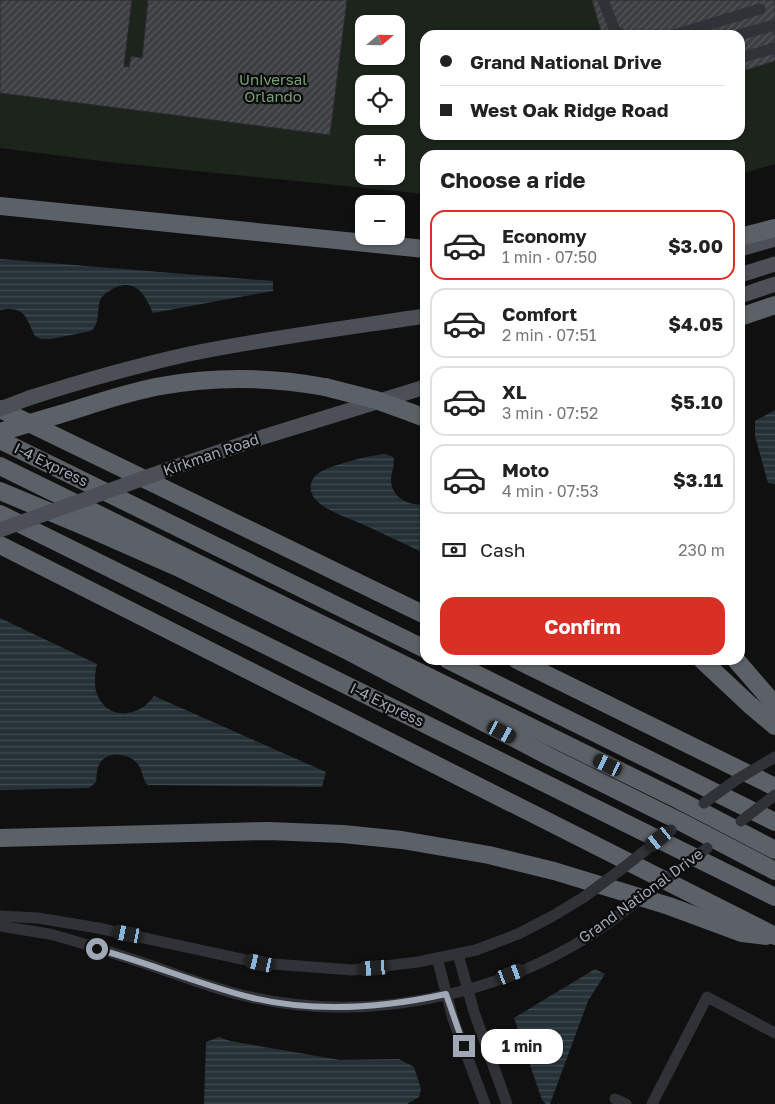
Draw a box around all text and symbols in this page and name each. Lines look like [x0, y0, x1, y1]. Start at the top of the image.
north arrow [355, 15, 405, 65]
map controls [355, 15, 405, 245]
text: Grand National Drive [470, 50, 662, 73]
park label: Universal Orlando [239, 70, 307, 105]
button: locate [355, 75, 405, 125]
text: West Oak Ridge Road [470, 98, 668, 121]
button: + [355, 135, 405, 185]
text: Choose a ride [440, 166, 586, 193]
button: − [355, 195, 405, 245]
icon: car [442, 223, 487, 268]
text: Economy [502, 224, 587, 247]
text: $3.00 [668, 234, 723, 257]
text: 1 min · 07:50 [502, 247, 597, 267]
icon: car [442, 301, 487, 346]
text: Comfort [502, 302, 577, 325]
text: $4.05 [668, 312, 723, 335]
text: 2 min · 07:51 [502, 325, 597, 345]
icon: car [442, 379, 487, 424]
text: XL [502, 380, 527, 403]
text: $5.10 [670, 390, 723, 413]
text: 3 min · 07:52 [502, 403, 598, 423]
street label: Kirkman Road [160, 429, 261, 479]
street label: I-4 Express [11, 438, 91, 490]
icon: car [442, 457, 487, 502]
text: Moto [502, 458, 549, 481]
text: $3.11 [673, 468, 723, 491]
text: 4 min · 07:53 [502, 481, 599, 501]
icon: cash [440, 536, 468, 564]
text: Cash [480, 538, 525, 561]
text: 230 m [678, 540, 725, 560]
button: Confirm [440, 597, 725, 655]
street label: I-4 Express [347, 678, 427, 730]
car [485, 718, 518, 746]
car [591, 752, 624, 778]
car [642, 824, 675, 854]
street label: Grand National Drive [575, 844, 706, 946]
car [111, 924, 144, 944]
route start [86, 938, 108, 960]
car [243, 952, 276, 974]
car [358, 959, 389, 977]
car [494, 962, 527, 986]
callout: 1 min [482, 1028, 564, 1064]
route end [453, 1035, 475, 1057]
text: 1 min [502, 1036, 542, 1056]

